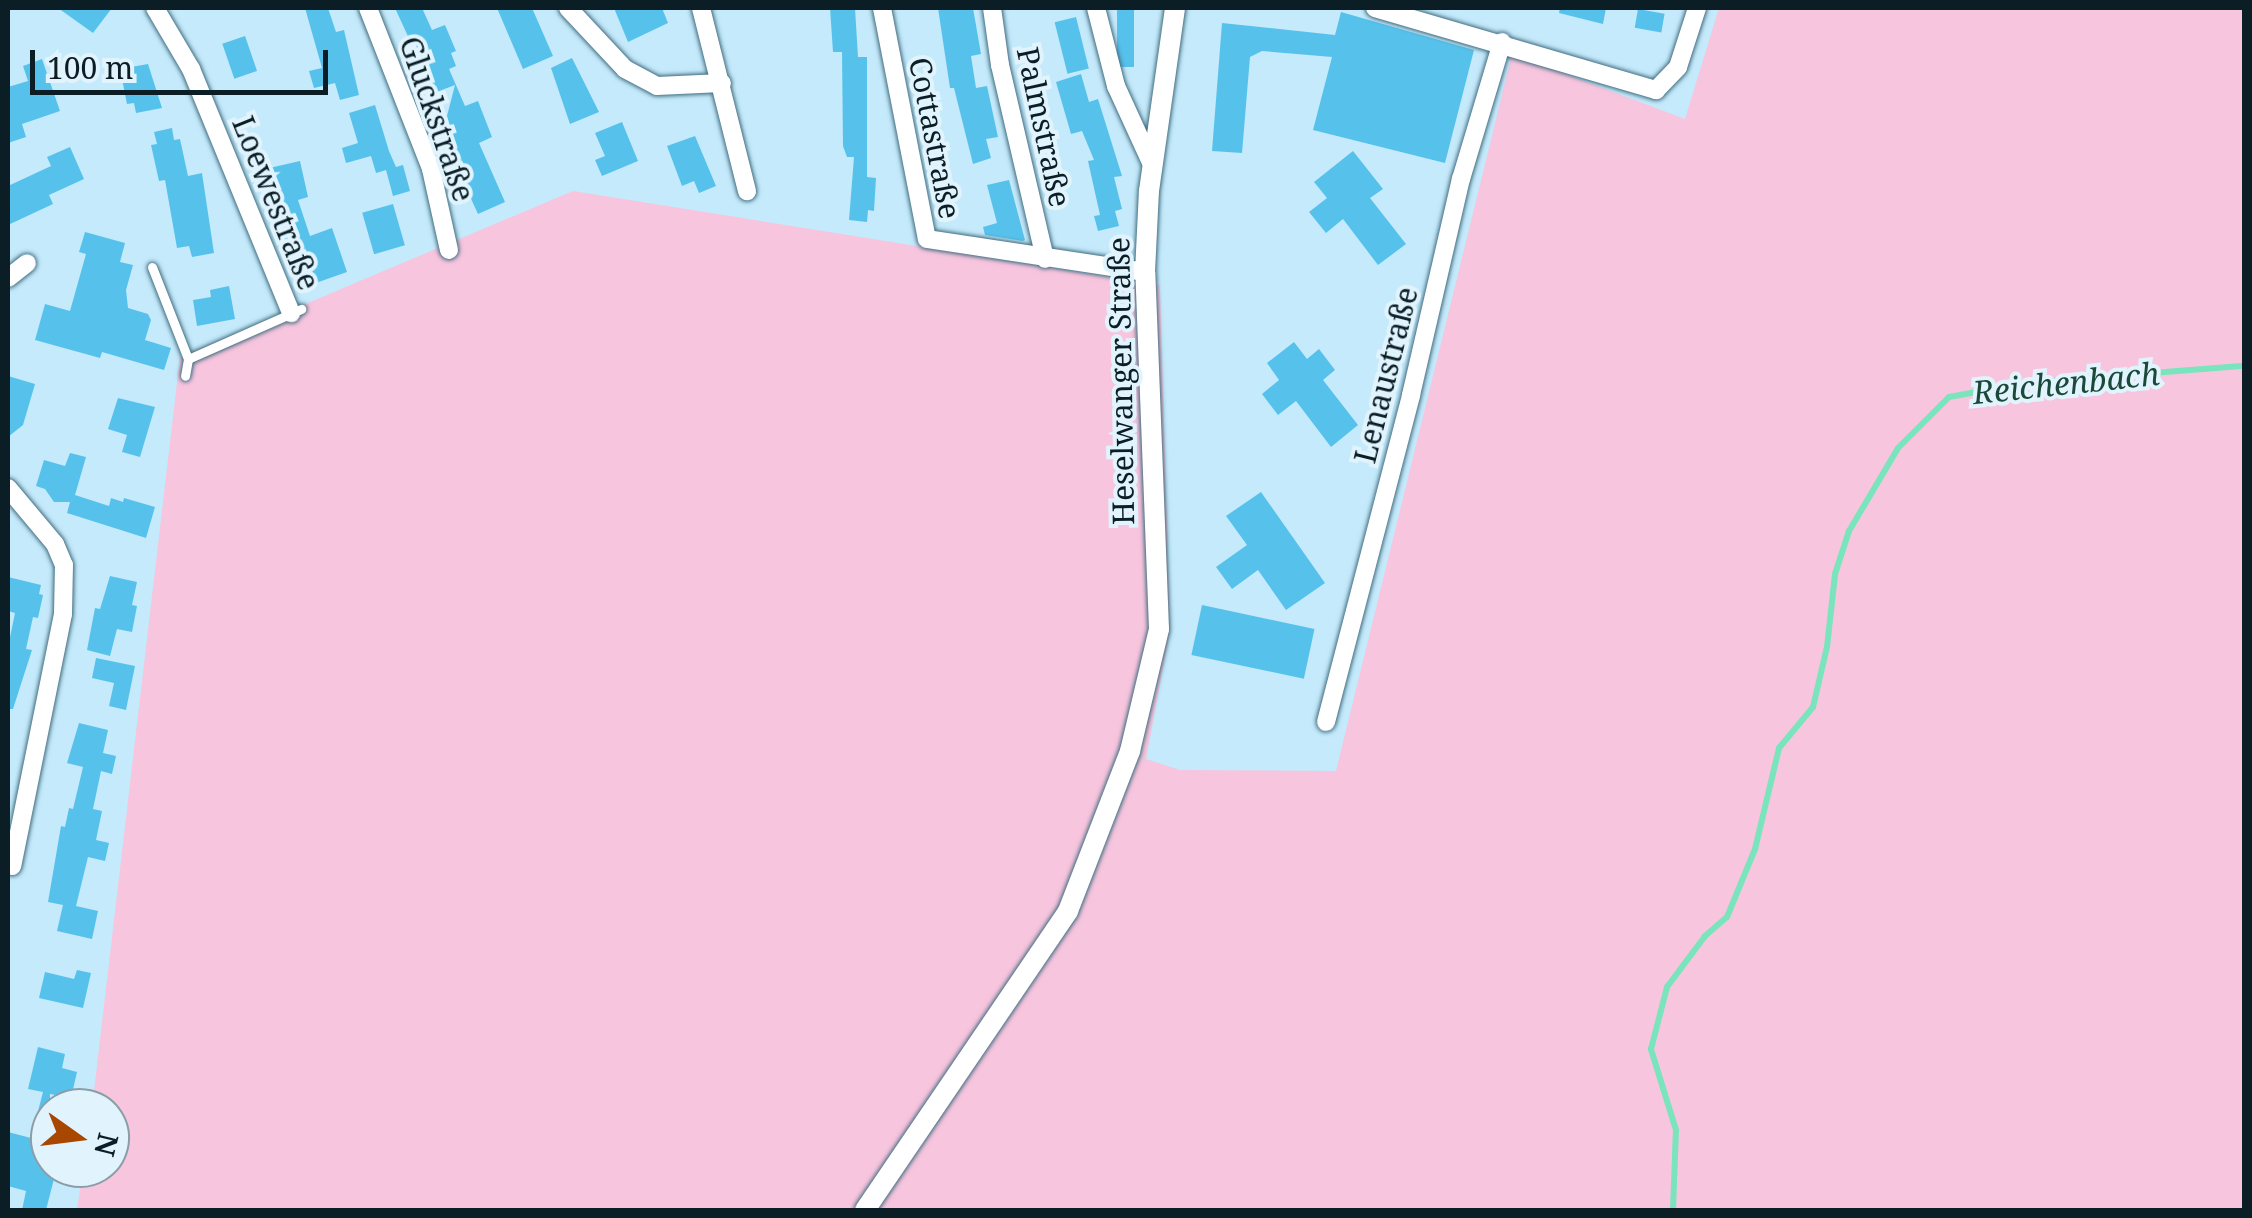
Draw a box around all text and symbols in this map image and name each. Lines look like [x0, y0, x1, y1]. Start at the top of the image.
scale bar [35, 30, 332, 92]
street label: Gluckstraße [392, 32, 482, 206]
street label: Palmstraße [1009, 44, 1079, 210]
text: 100 m [47, 47, 133, 88]
street label: Cottastraße [902, 54, 968, 222]
street label: Loewestraße [225, 111, 327, 295]
street label: Heselwanger Straße [1100, 237, 1142, 525]
street label: Lenaustraße [1347, 283, 1425, 467]
water label: Reichenbach [1971, 354, 2161, 412]
north arrow [30, 1088, 130, 1188]
text: N [86, 1129, 128, 1160]

